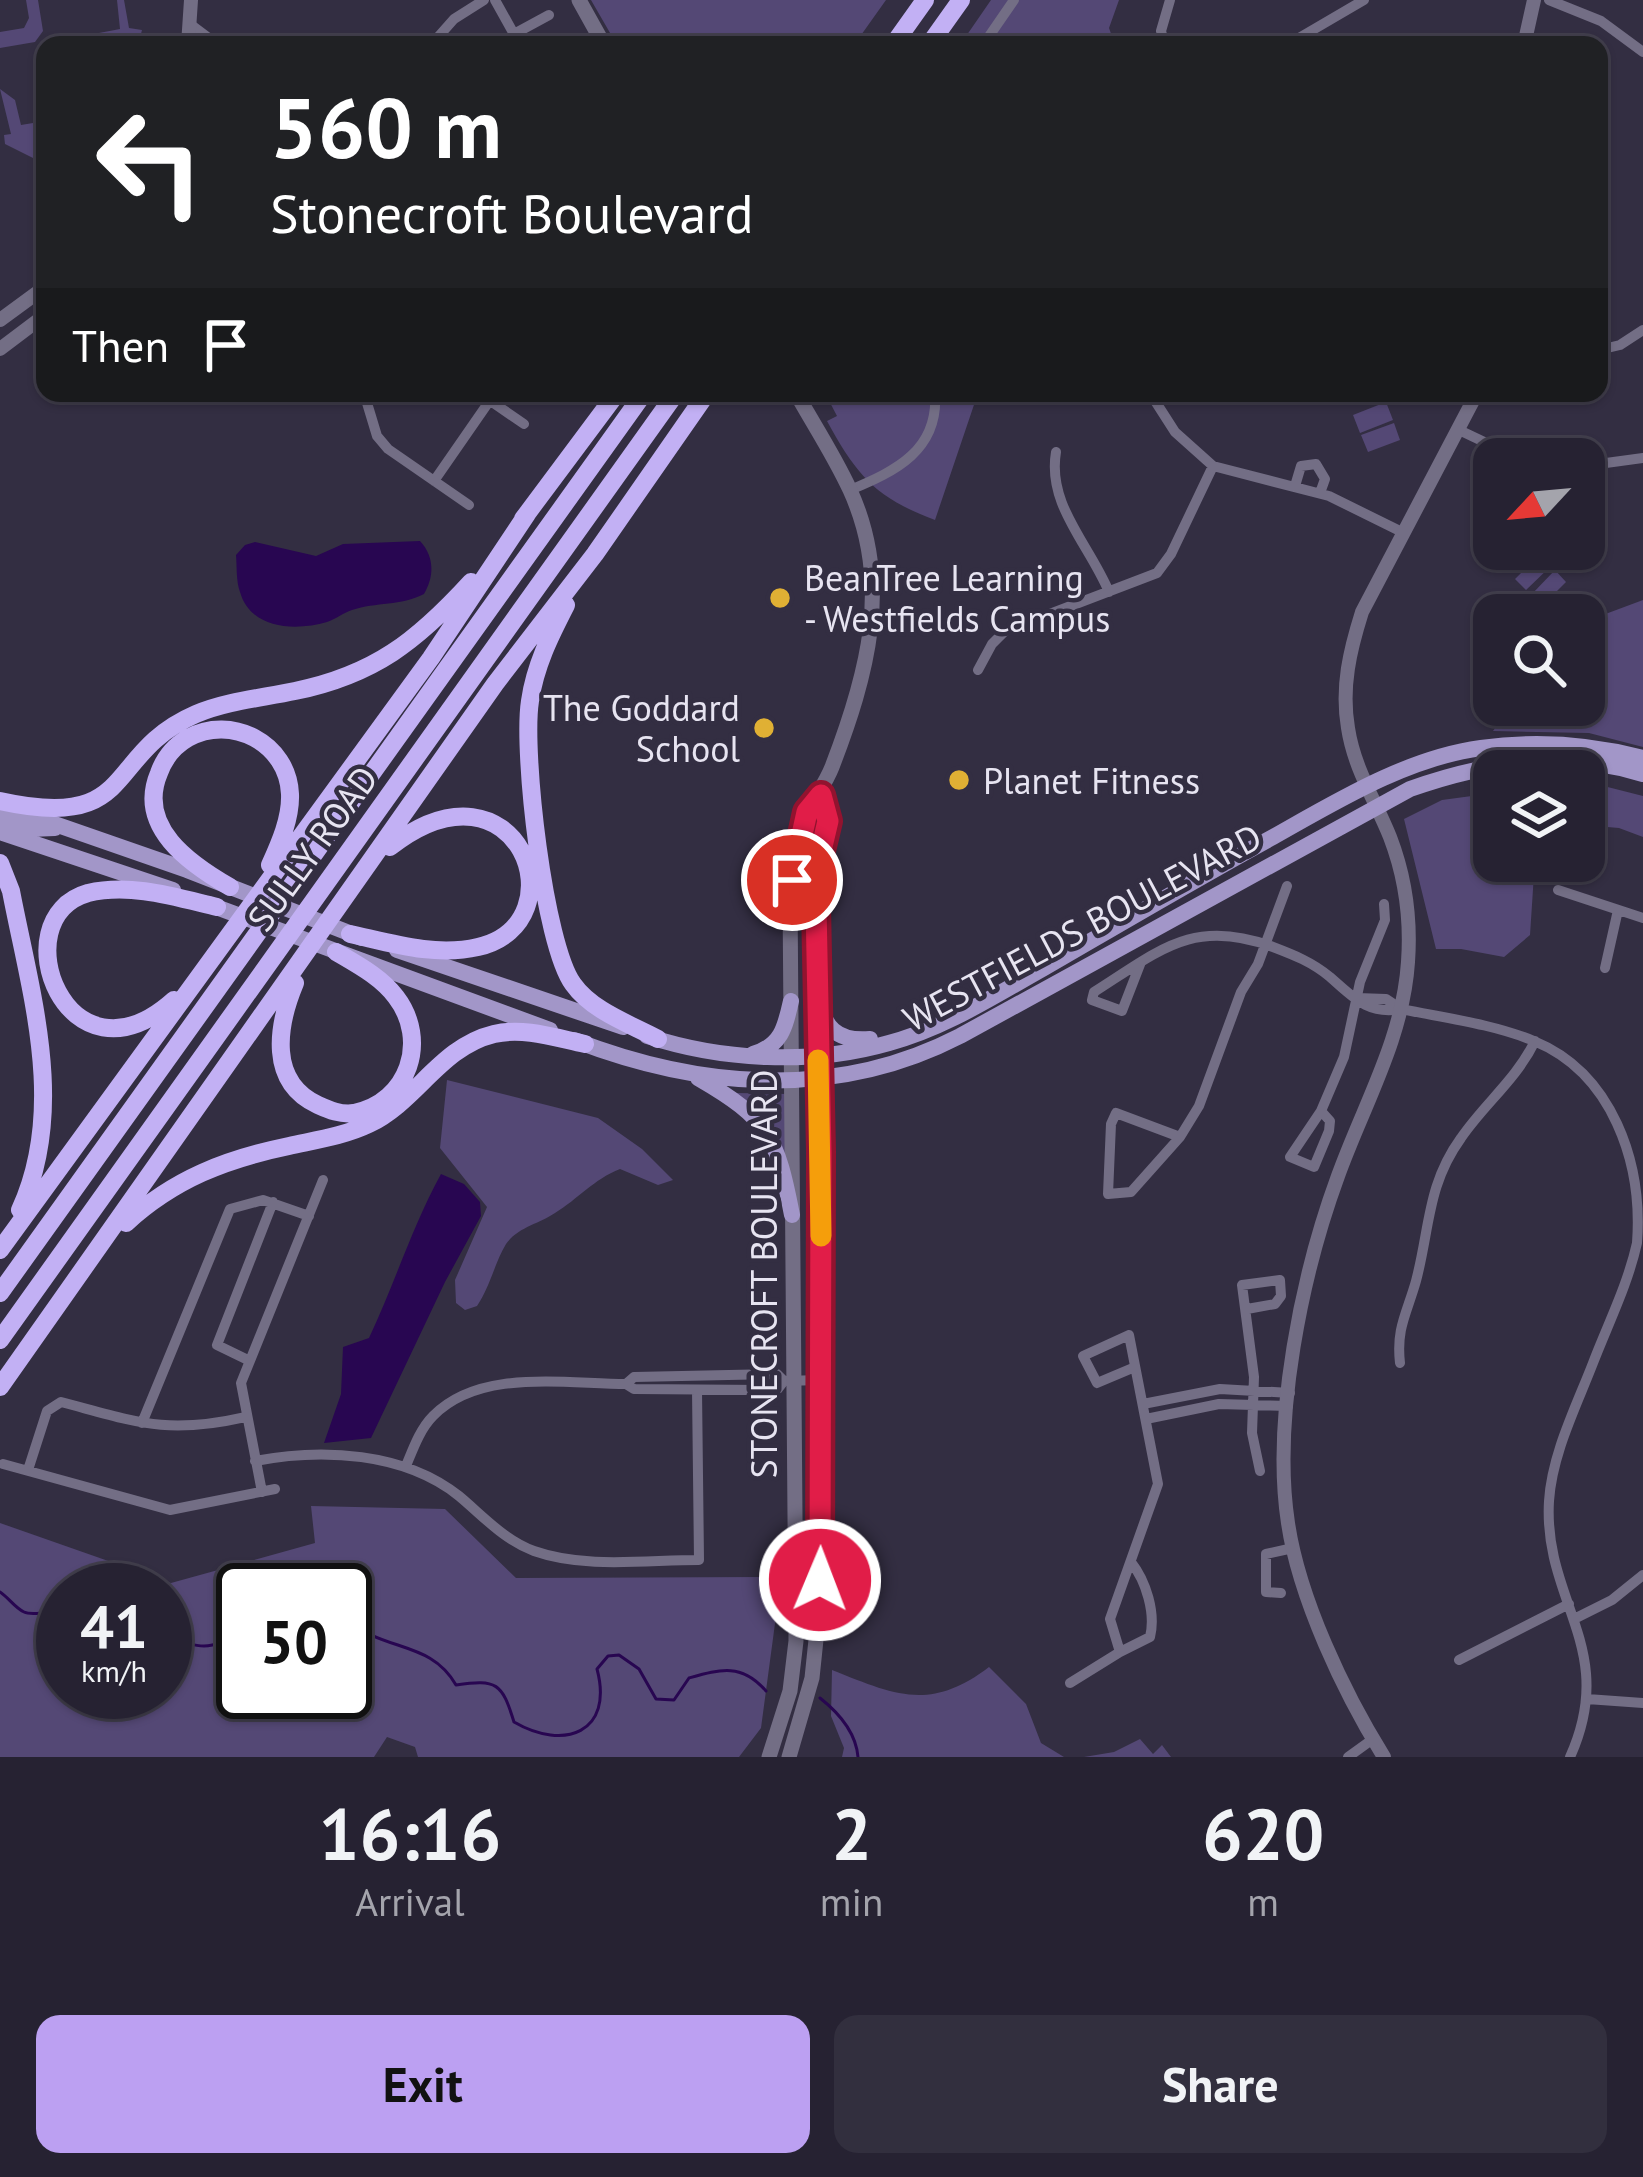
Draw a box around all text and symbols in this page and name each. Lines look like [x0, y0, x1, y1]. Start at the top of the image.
text: 560 m [270, 72, 502, 181]
icon: left [72, 84, 228, 240]
text: Stonecroft Boulevard [270, 178, 754, 248]
icon: arrive [193, 312, 259, 378]
text: Then [72, 316, 169, 374]
north arrow [1473, 438, 1605, 570]
map controls [1473, 438, 1605, 882]
place label: BeanTree Learning - Westfields Campus [804, 554, 1110, 642]
marker: BeanTree Learning - Westfields Campus [767, 585, 793, 611]
button: search [1473, 594, 1605, 726]
place label: The Goddard School [543, 684, 740, 772]
marker: The Goddard School [751, 715, 777, 741]
button: layers [1473, 750, 1605, 882]
street label: SULLY ROAD [236, 756, 388, 940]
place label: Planet Fitness [983, 757, 1200, 804]
marker: Planet Fitness [946, 767, 972, 793]
street label: WESTFIELDS BOULEVARD [895, 813, 1269, 1041]
pin [741, 829, 843, 931]
icon: arrive [759, 847, 825, 913]
street label: STONECROFT BOULEVARD [740, 1069, 787, 1479]
position arrow [757, 1517, 883, 1643]
speed limit sign: 50 [216, 1563, 372, 1719]
text: 41 [80, 1587, 148, 1665]
text: km/h [81, 1651, 147, 1690]
text: 16:16 [319, 1787, 501, 1880]
text: 2 [831, 1787, 872, 1880]
text: 620 [1202, 1787, 1324, 1880]
text: Arrival [355, 1876, 465, 1927]
text: min [820, 1876, 883, 1927]
text: m [1247, 1876, 1279, 1927]
button: Exit [36, 2015, 810, 2153]
button: Share [834, 2015, 1607, 2153]

